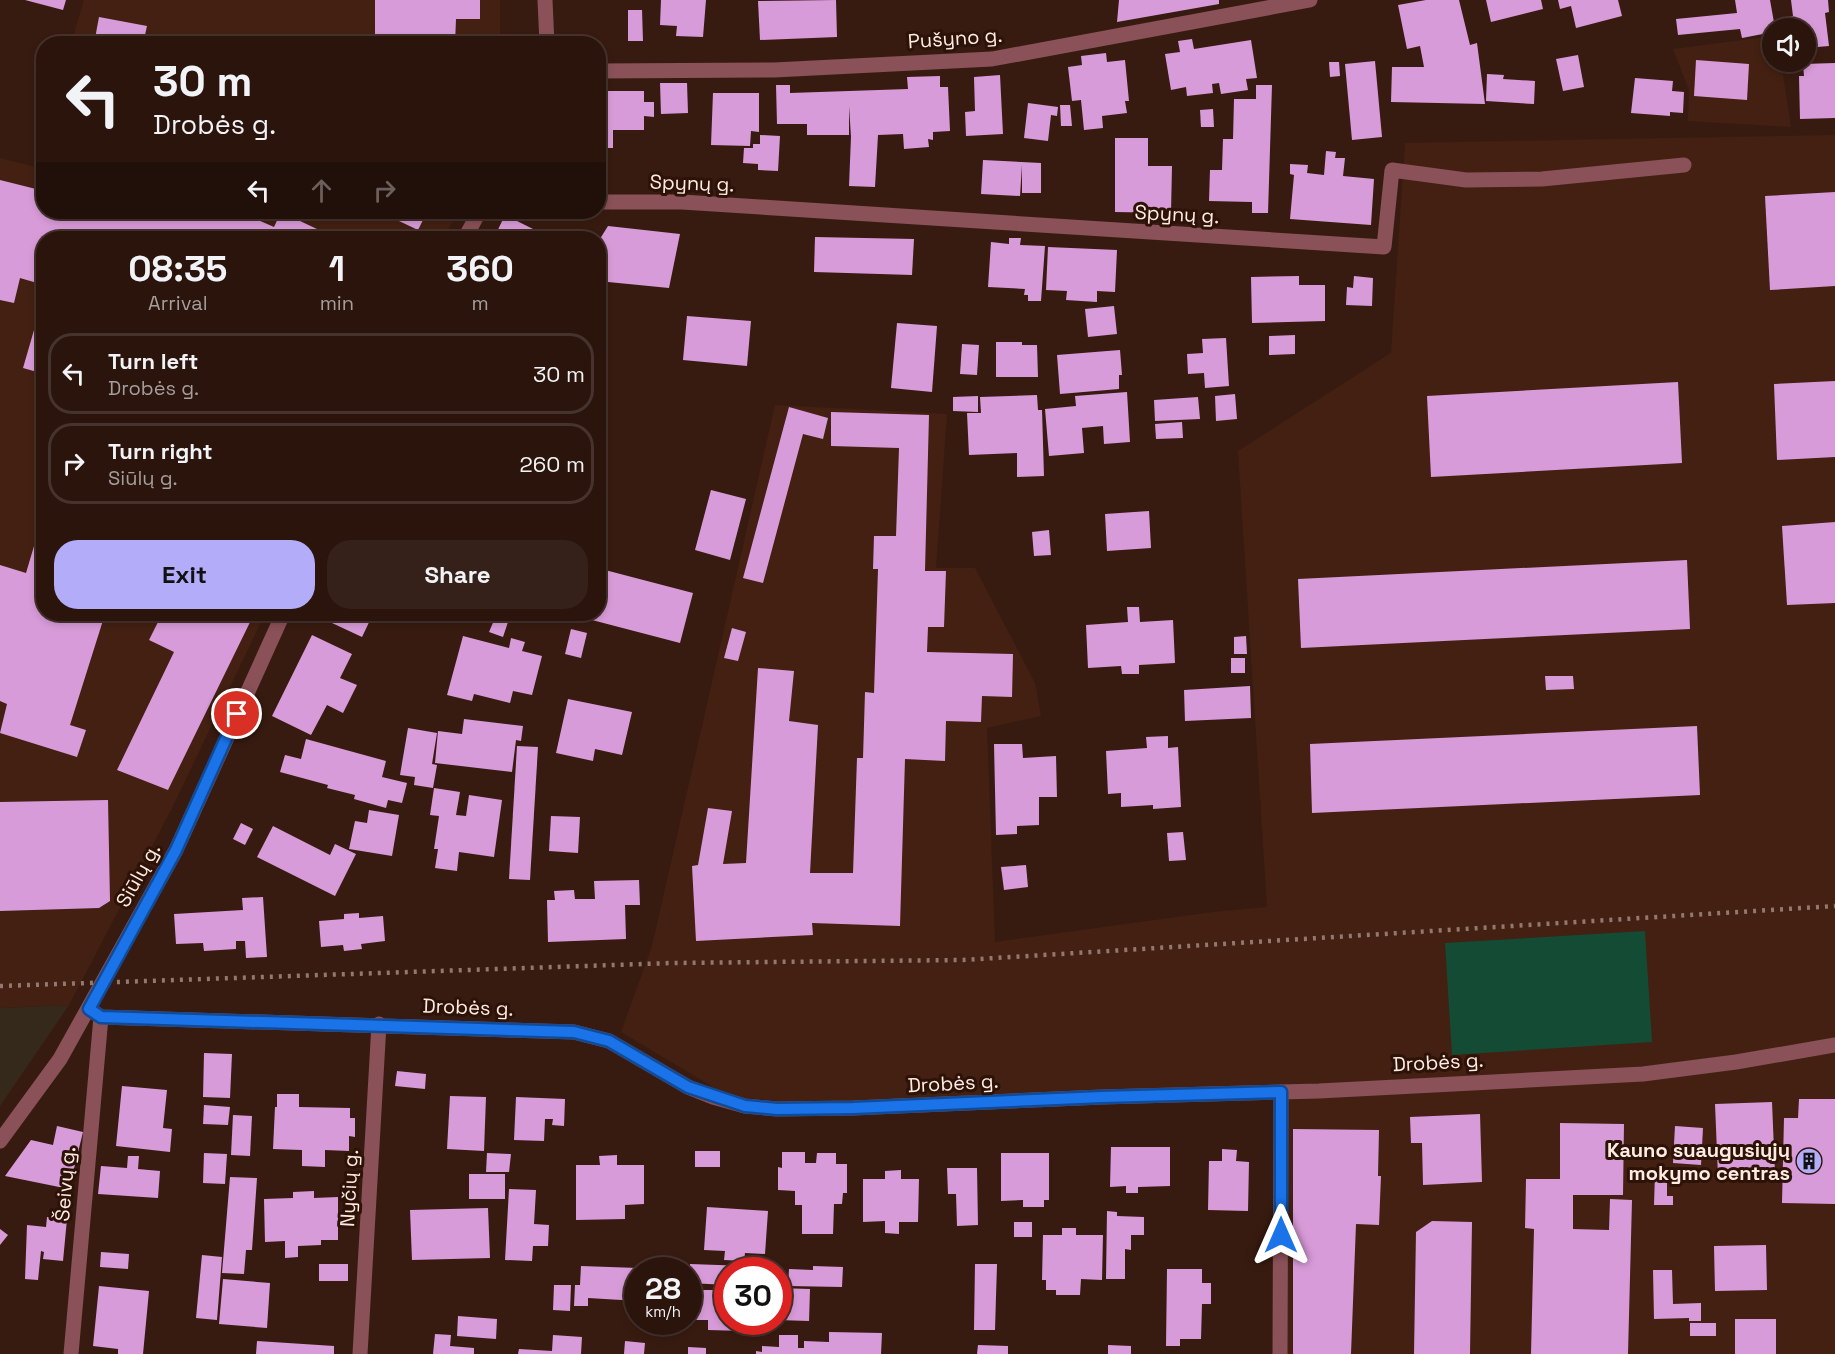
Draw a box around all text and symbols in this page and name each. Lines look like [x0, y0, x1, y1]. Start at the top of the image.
map controls [1762, 18, 1816, 72]
button: sound [1762, 18, 1816, 72]
street label: Pušyno g. [907, 22, 1003, 54]
text: 30 m [153, 55, 252, 108]
icon: left [54, 60, 132, 138]
text: Drobės g. [153, 107, 276, 142]
street label: Spynų g. [649, 169, 735, 197]
icon: left [242, 174, 275, 207]
icon: ahead [305, 174, 338, 207]
icon: right [368, 174, 401, 207]
street label: Spynų g. [1134, 199, 1220, 229]
text: 08:35 [128, 246, 227, 292]
text: 1 [329, 246, 345, 292]
text: 360 [446, 246, 514, 292]
text: Arrival [148, 290, 208, 316]
text: min [320, 290, 354, 316]
text: m [471, 290, 489, 316]
text: Turn left [108, 347, 198, 375]
icon: left [57, 357, 90, 390]
text: 30 m [533, 360, 585, 388]
text: Drobės g. [108, 375, 199, 401]
text: Turn right [108, 437, 213, 465]
icon: right [57, 447, 90, 480]
text: 260 m [520, 450, 585, 478]
text: Siūlų g. [108, 465, 178, 491]
button: Exit [54, 540, 315, 609]
button: Share [327, 540, 588, 609]
pin [211, 688, 262, 739]
icon: arrive [220, 697, 253, 730]
street label: Siūlų g. [110, 838, 166, 912]
street label: Drobės g. [422, 992, 514, 1022]
street label: Drobės g. [1392, 1047, 1484, 1077]
street label: Drobės g. [907, 1068, 999, 1098]
place label: Kauno suaugusiųjų mokymo centras [1607, 1137, 1790, 1186]
street label: Šeivų g. [49, 1145, 81, 1223]
building icon: Kauno suaugusiųjų mokymo centras [1794, 1146, 1824, 1176]
street label: Nyčių g. [334, 1149, 364, 1227]
position arrow [1249, 1203, 1313, 1267]
speed limit sign: 30 [714, 1257, 792, 1335]
text: 28 [645, 1269, 681, 1308]
text: km/h [645, 1302, 681, 1321]

